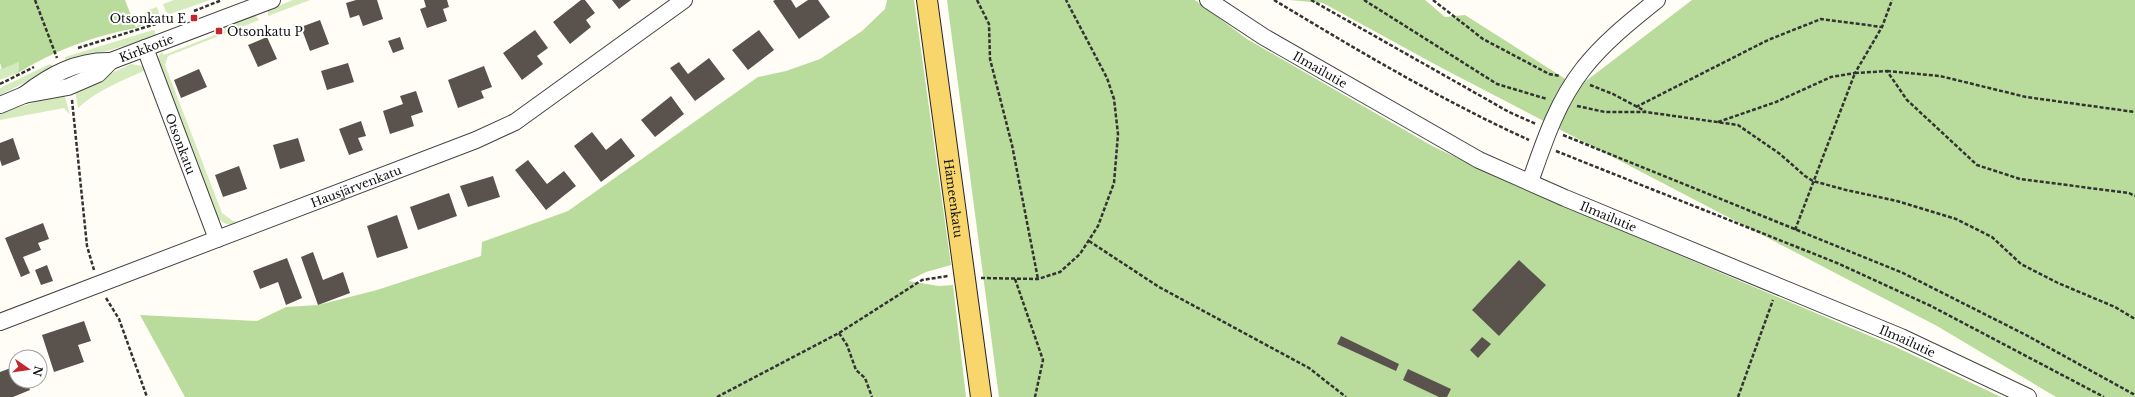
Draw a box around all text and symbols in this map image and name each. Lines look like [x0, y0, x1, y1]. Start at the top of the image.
place label: Otsonkatu E [110, 11, 186, 26]
marker: Otsonkatu E [189, 13, 199, 23]
place label: Otsonkatu P [227, 24, 303, 39]
marker: Otsonkatu P [214, 26, 224, 36]
street label: Kirkkotie [117, 31, 176, 65]
street label: Ilmailutie [1291, 48, 1350, 91]
street label: Otsonkatu [163, 111, 199, 176]
street label: Hämeenkatu [941, 158, 967, 239]
street label: Hausjärvenkatu [308, 162, 403, 210]
street label: Ilmailutie [1578, 198, 1639, 234]
street label: Ilmailutie [1877, 321, 1938, 360]
north arrow [8, 349, 48, 389]
text: N [30, 365, 46, 379]

